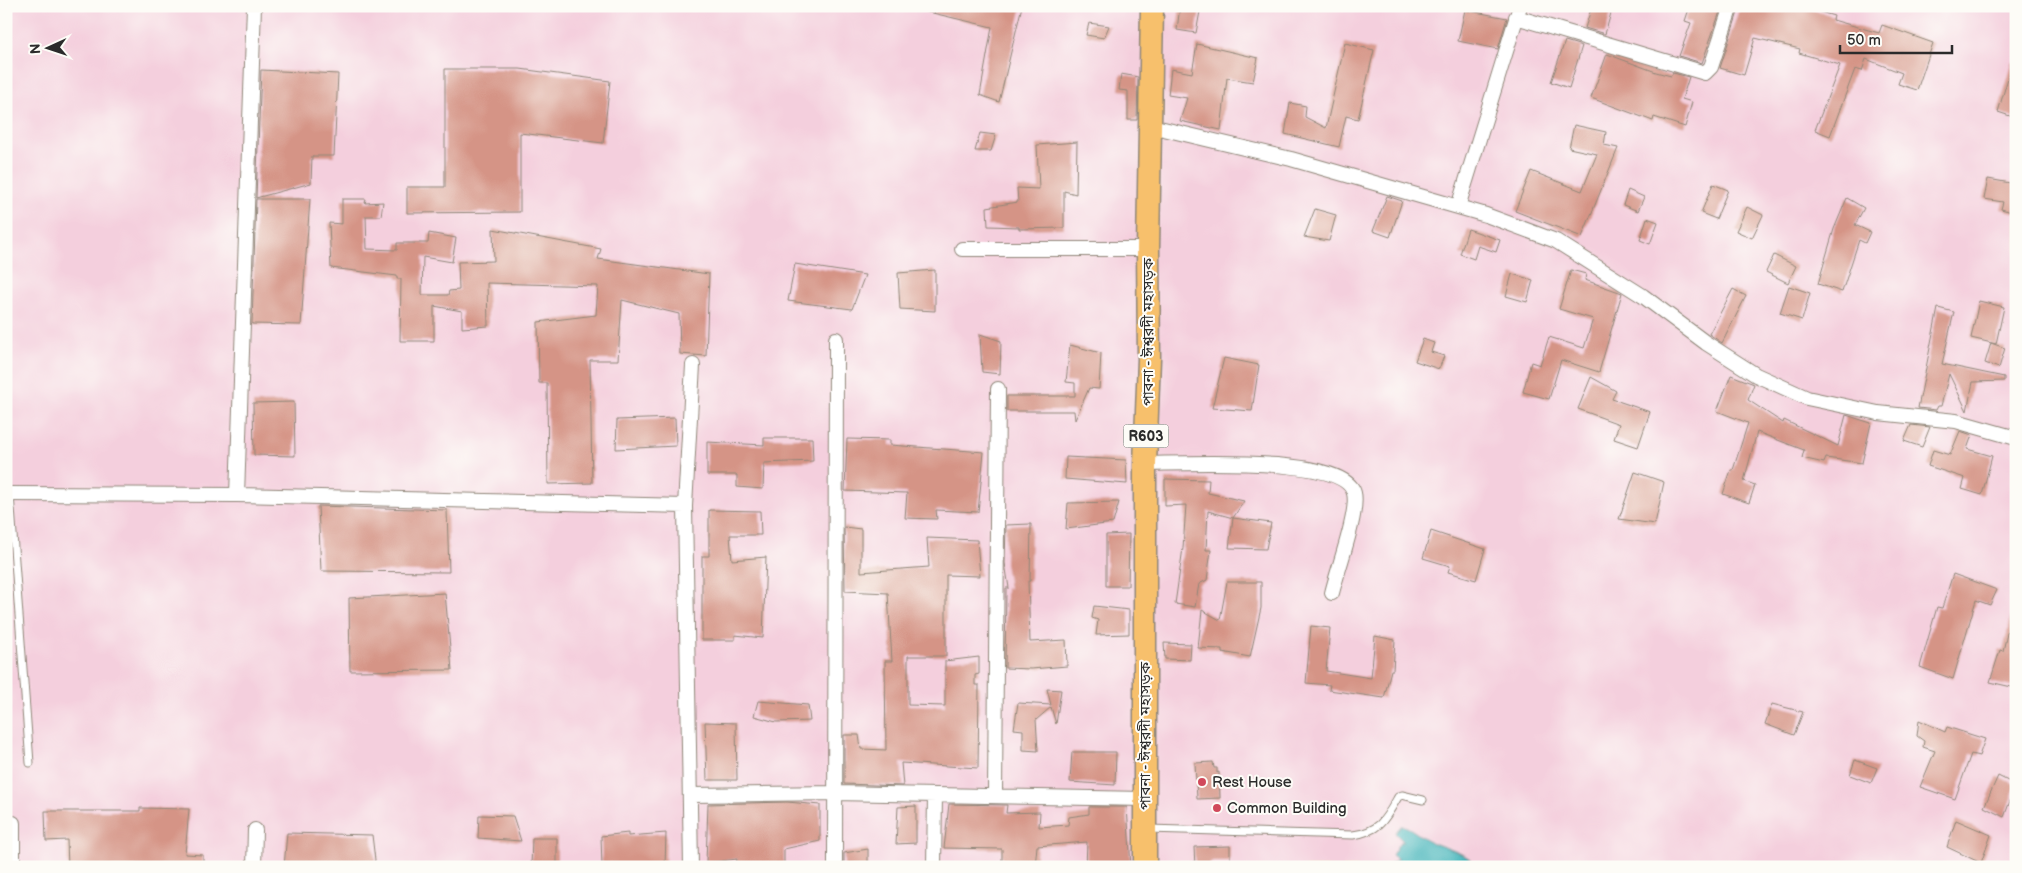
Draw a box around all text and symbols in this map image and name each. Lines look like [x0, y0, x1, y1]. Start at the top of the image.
north arrow [22, 22, 72, 72]
scale bar [1840, 22, 1952, 54]
text: 50 m [1847, 31, 1881, 50]
text: N [27, 43, 44, 54]
street label: পাবনা - ঈশ্বরদী মহাসড়ক [1139, 257, 1158, 406]
road number: R603 [1124, 424, 1168, 448]
street label: পাবনা - ঈশ্বরদী মহাসড়ক [1136, 661, 1155, 810]
place label: Rest House [1212, 773, 1292, 792]
marker: Rest House [1196, 776, 1208, 788]
place label: Common Building [1227, 799, 1347, 818]
marker: Common Building [1211, 802, 1223, 814]

